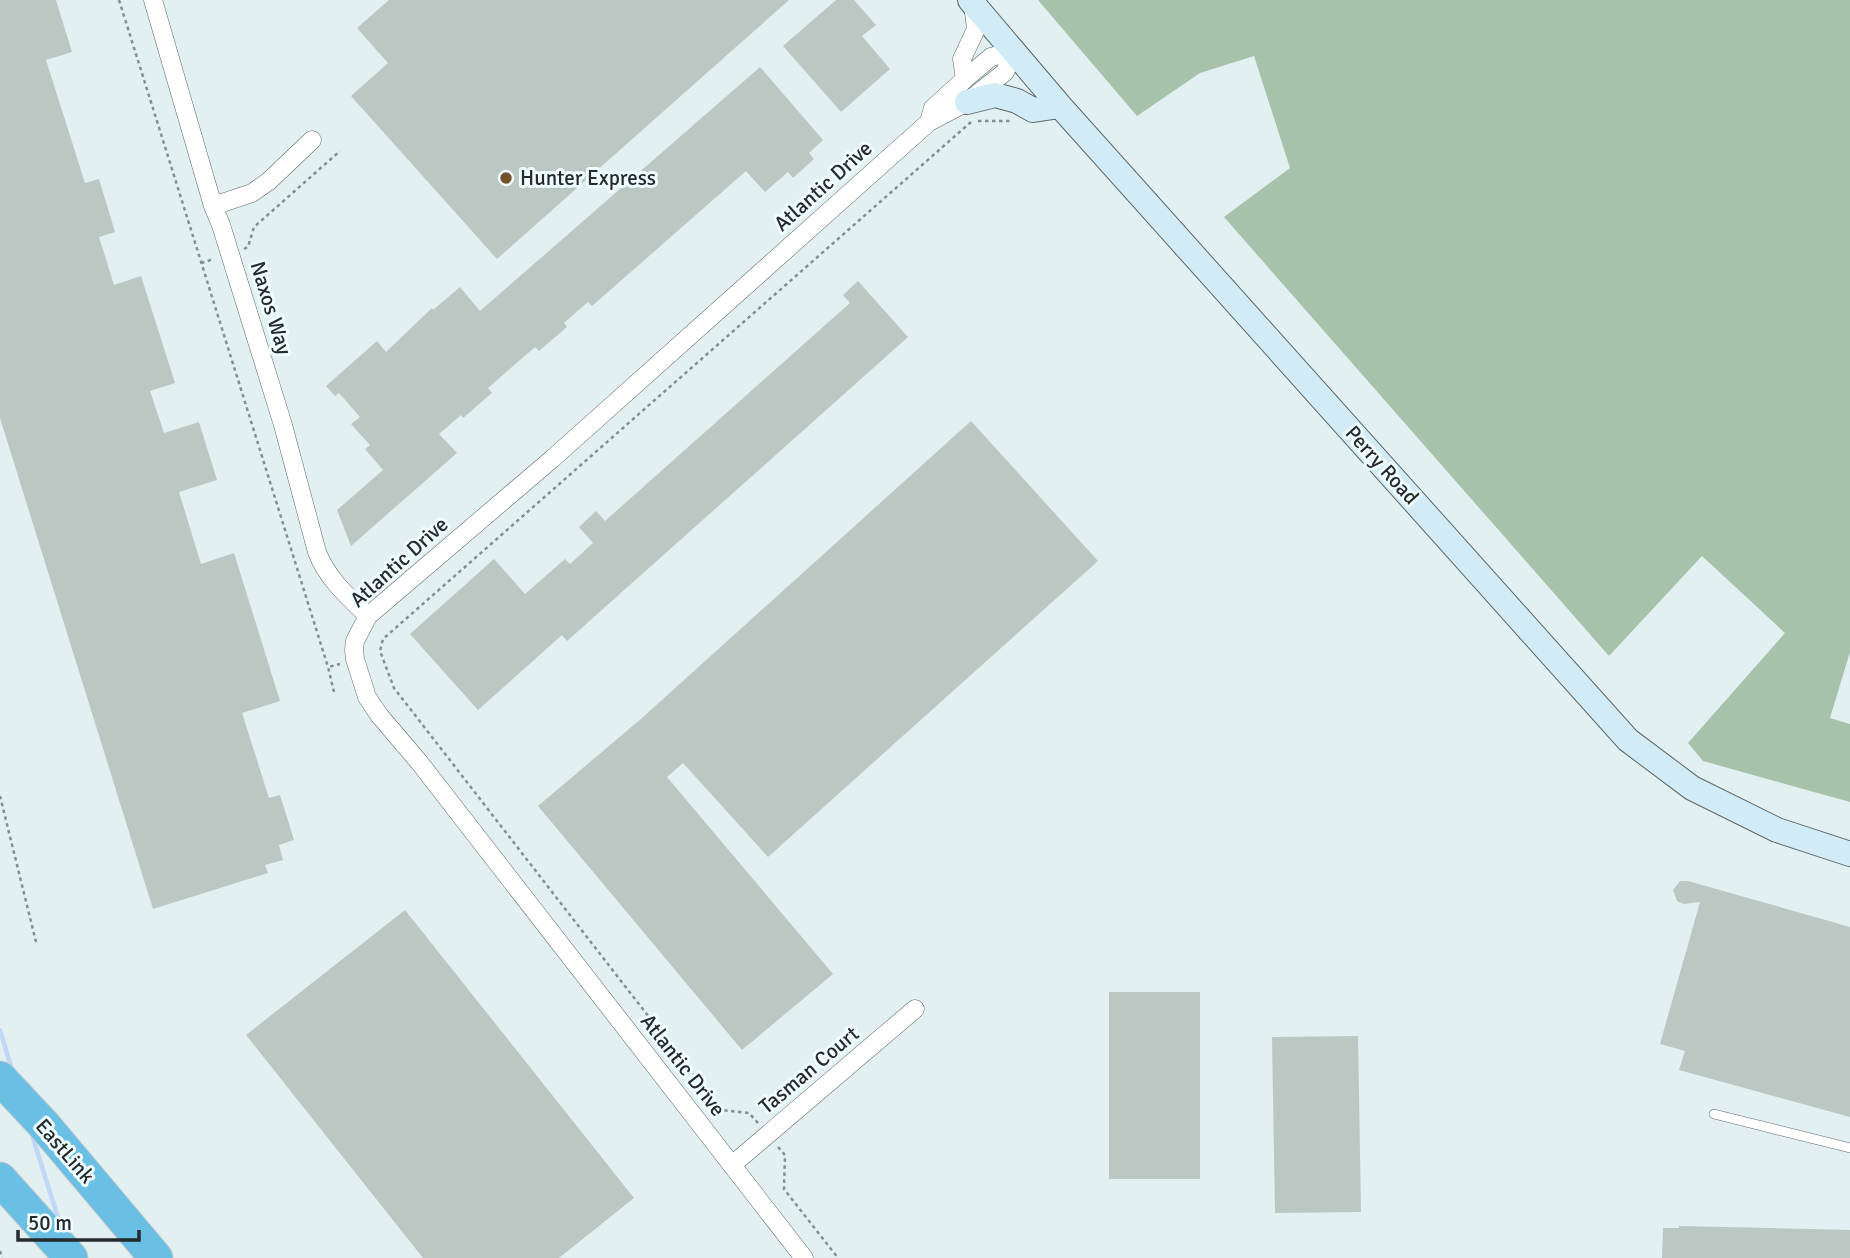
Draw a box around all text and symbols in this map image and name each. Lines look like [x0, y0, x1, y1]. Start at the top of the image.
street label: Atlantic Drive [769, 135, 877, 237]
place label: Hunter Express [520, 165, 656, 191]
marker: Hunter Express [498, 170, 514, 186]
street label: Naxos Way [245, 258, 298, 358]
street label: Perry Road [1340, 420, 1424, 510]
street label: Atlantic Drive [345, 511, 453, 613]
street label: Atlantic Drive [635, 1009, 731, 1121]
street label: Tasman Court [754, 1021, 864, 1119]
street label: EastLink [30, 1113, 100, 1189]
scale bar [18, 1198, 138, 1242]
text: 50 m [28, 1210, 72, 1236]

